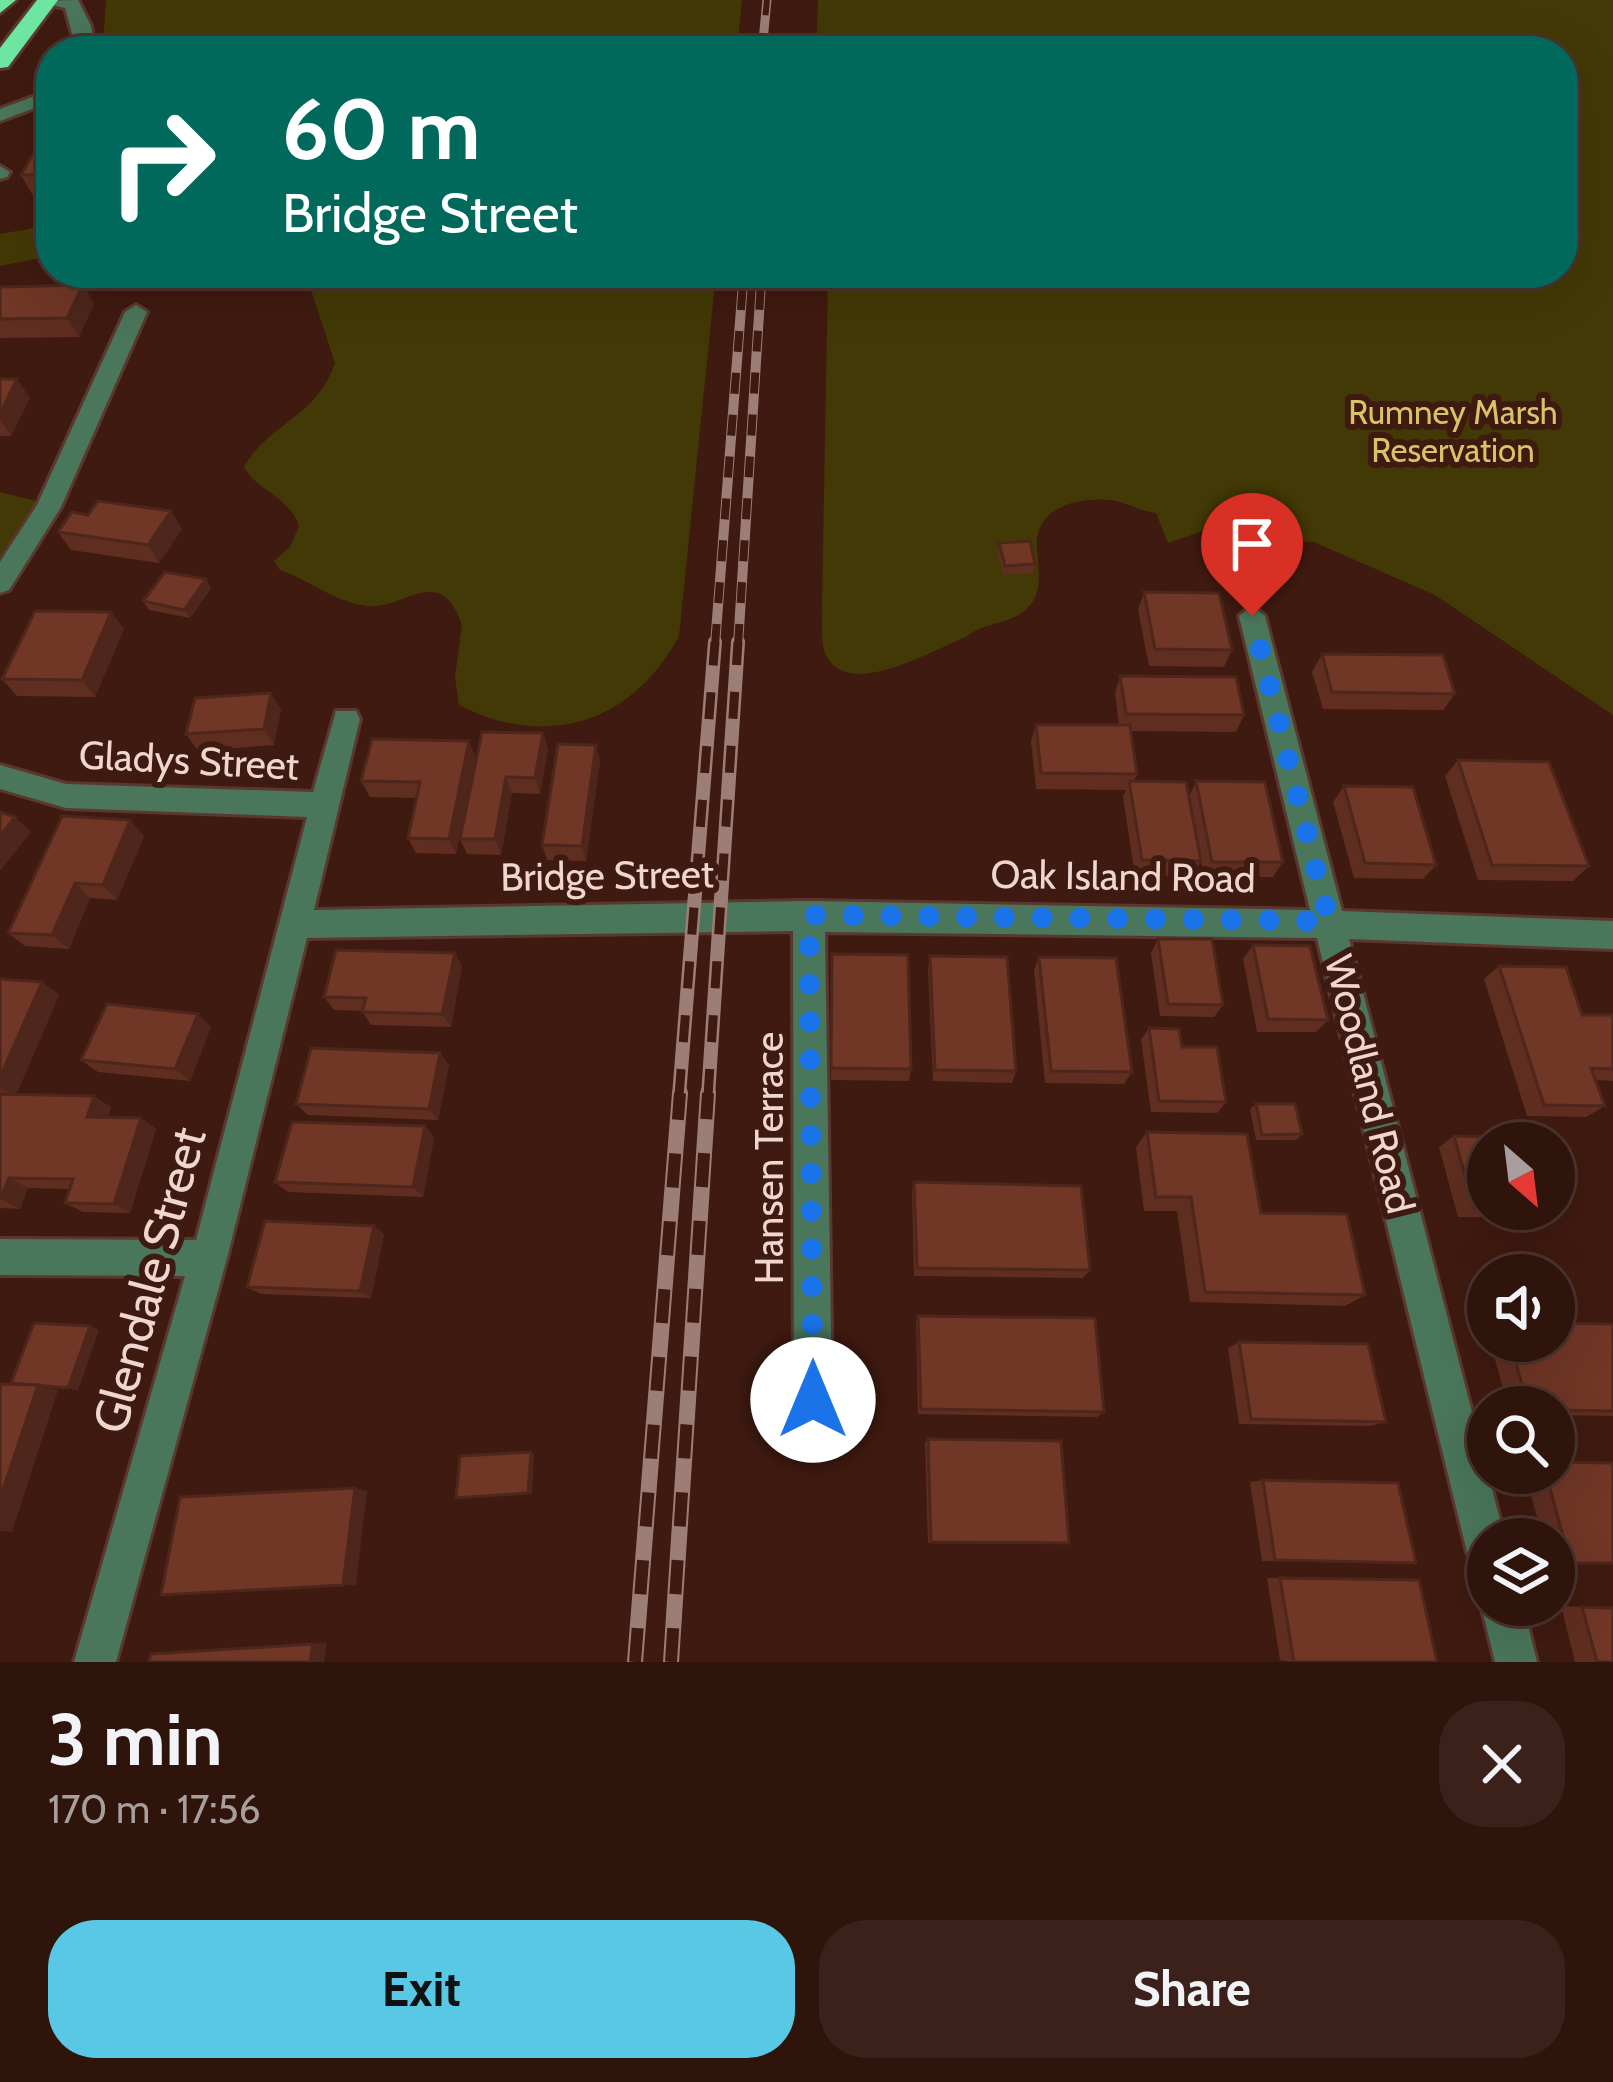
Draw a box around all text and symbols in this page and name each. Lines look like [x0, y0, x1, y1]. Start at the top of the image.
text: 60 m [282, 78, 480, 180]
icon: right [84, 84, 240, 240]
text: Bridge Street [282, 180, 578, 246]
park label: Rumney Marsh Reservation [1348, 392, 1558, 470]
pin [1201, 493, 1303, 616]
icon: arrive [1219, 511, 1285, 577]
street label: Gladys Street [78, 730, 300, 790]
street label: Bridge Street [500, 849, 714, 901]
street label: Oak Island Road [990, 850, 1256, 902]
street label: Woodland Road [1315, 950, 1425, 1218]
street label: Hansen Terrace [745, 1032, 793, 1284]
street label: Glendale Street [80, 1121, 218, 1439]
north arrow [1467, 1122, 1575, 1230]
map controls [1467, 1122, 1575, 1626]
button: sound [1467, 1254, 1575, 1362]
position arrow [750, 1337, 876, 1463]
button: search [1467, 1386, 1575, 1494]
button: layers [1467, 1518, 1575, 1626]
text: 3 min [48, 1696, 223, 1783]
button: close [1439, 1701, 1565, 1827]
text: 170 m · 17:56 [48, 1785, 261, 1833]
button: Exit [48, 1920, 795, 2058]
button: Share [819, 1920, 1565, 2058]

